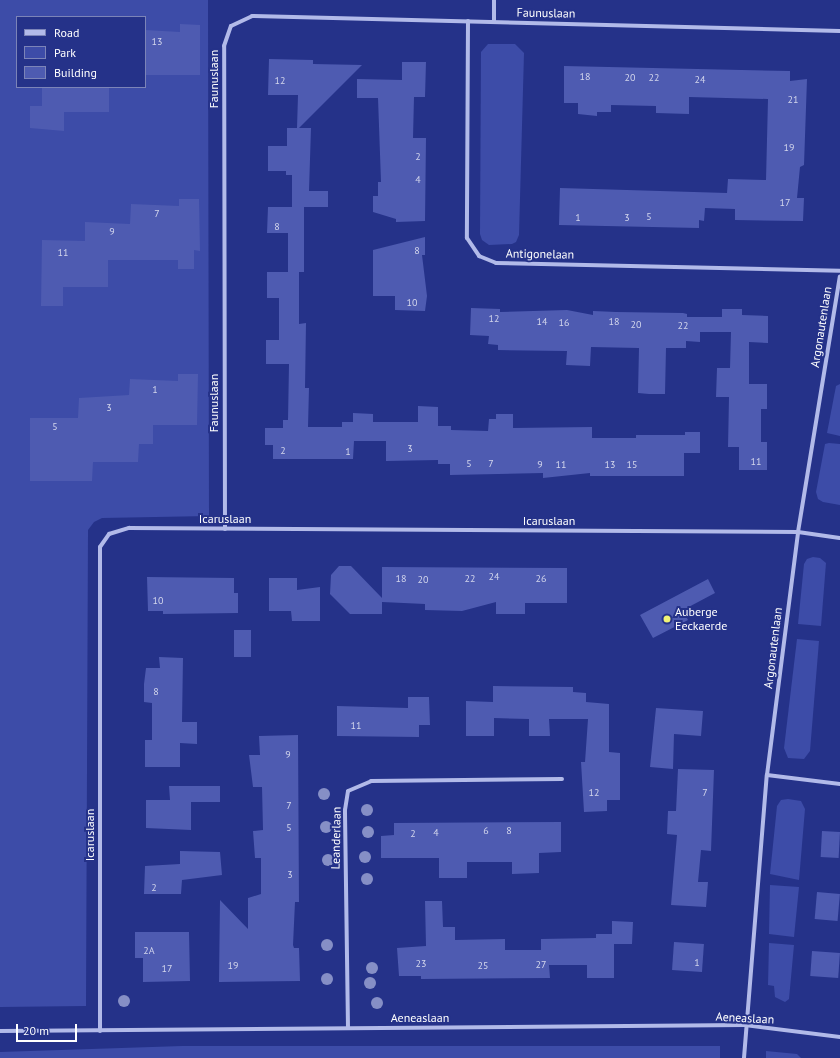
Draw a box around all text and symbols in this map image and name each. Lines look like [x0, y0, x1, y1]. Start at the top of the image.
street label: Faunuslaan [517, 5, 575, 21]
legend [16, 16, 146, 88]
text: Road [54, 25, 79, 40]
house number: 13 [152, 36, 162, 48]
text: Park [54, 45, 76, 60]
street label: Faunuslaan [207, 50, 221, 108]
text: Building [54, 65, 97, 80]
house number: 18 [580, 71, 590, 83]
house number: 20 [625, 72, 635, 84]
house number: 22 [649, 72, 659, 84]
house number: 24 [695, 74, 705, 86]
house number: 12 [275, 75, 285, 87]
house number: 21 [788, 94, 798, 106]
house number: 19 [784, 142, 794, 154]
house number: 2 [415, 151, 421, 163]
house number: 4 [415, 174, 421, 186]
house number: 17 [780, 197, 790, 209]
house number: 7 [154, 208, 160, 220]
house number: 5 [646, 211, 652, 223]
house number: 1 [575, 212, 581, 224]
house number: 3 [624, 212, 630, 224]
house number: 8 [274, 221, 280, 233]
house number: 9 [109, 226, 115, 238]
house number: 8 [414, 245, 420, 257]
street label: Antigonelaan [506, 246, 574, 262]
house number: 11 [58, 247, 68, 259]
street label: Argonautenlaan [808, 286, 834, 368]
house number: 10 [407, 297, 417, 309]
house number: 12 [489, 313, 499, 325]
house number: 14 [537, 316, 547, 328]
house number: 18 [609, 316, 619, 328]
house number: 16 [559, 317, 569, 329]
house number: 20 [631, 319, 641, 331]
house number: 22 [678, 320, 688, 332]
street label: Faunuslaan [207, 374, 221, 432]
house number: 1 [152, 384, 158, 396]
house number: 3 [106, 402, 112, 414]
house number: 5 [52, 421, 58, 433]
house number: 3 [407, 443, 413, 455]
house number: 2 [280, 445, 286, 457]
house number: 1 [345, 446, 351, 458]
house number: 11 [751, 456, 761, 468]
house number: 5 [466, 458, 472, 470]
house number: 7 [488, 458, 494, 470]
house number: 9 [537, 459, 543, 471]
house number: 11 [556, 459, 566, 471]
house number: 13 [605, 459, 615, 471]
house number: 15 [627, 459, 637, 471]
street label: Icaruslaan [199, 512, 251, 526]
street label: Icaruslaan [523, 514, 575, 528]
house number: 24 [489, 571, 499, 583]
house number: 18 [396, 573, 406, 585]
house number: 22 [465, 573, 475, 585]
house number: 26 [536, 573, 546, 585]
house number: 20 [418, 574, 428, 586]
house number: 10 [153, 595, 163, 607]
place label: Auberge Eeckaerde [675, 605, 727, 633]
street label: Argonautenlaan [761, 607, 785, 689]
marker: Auberge Eeckaerde [662, 614, 672, 624]
house number: 8 [153, 686, 159, 698]
house number: 11 [351, 720, 361, 732]
house number: 9 [285, 749, 291, 761]
house number: 12 [589, 787, 599, 799]
house number: 7 [702, 787, 708, 799]
house number: 7 [286, 800, 292, 812]
street label: Leanderlaan [328, 807, 344, 869]
street label: Icaruslaan [83, 809, 97, 861]
house number: 5 [286, 822, 292, 834]
house number: 6 [483, 825, 489, 837]
house number: 8 [506, 825, 512, 837]
house number: 4 [433, 827, 439, 839]
house number: 2 [410, 828, 416, 840]
house number: 3 [287, 869, 293, 881]
house number: 2 [151, 882, 157, 894]
house number: 2A [143, 945, 155, 957]
house number: 1 [694, 957, 700, 969]
house number: 23 [416, 958, 426, 970]
house number: 27 [536, 959, 546, 971]
house number: 19 [228, 960, 238, 972]
house number: 25 [478, 960, 488, 972]
house number: 17 [162, 963, 172, 975]
street label: Aeneaslaan [715, 1009, 775, 1027]
street label: Aeneaslaan [391, 1011, 449, 1025]
scale bar [18, 1016, 79, 1042]
text: 20 m [23, 1023, 49, 1038]

